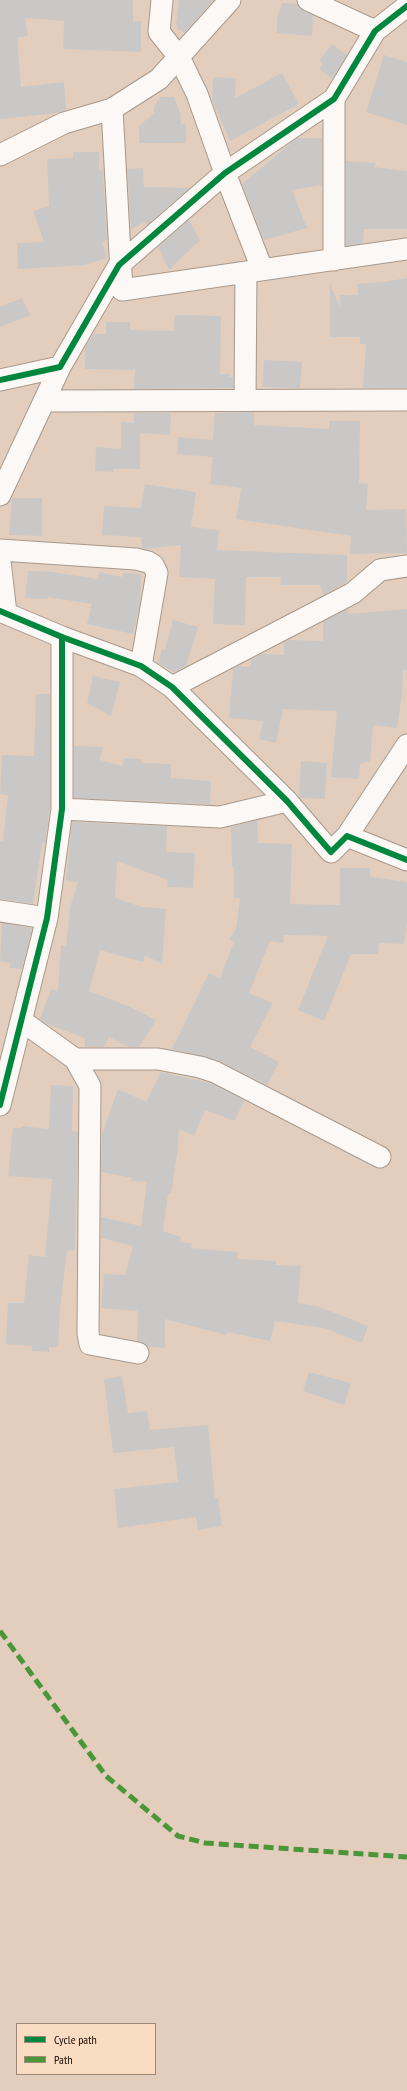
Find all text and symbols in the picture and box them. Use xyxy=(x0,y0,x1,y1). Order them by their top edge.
legend xyxy=(16,2023,156,2075)
text: Cycle path xyxy=(54,2032,97,2047)
text: Path xyxy=(54,2052,72,2067)

